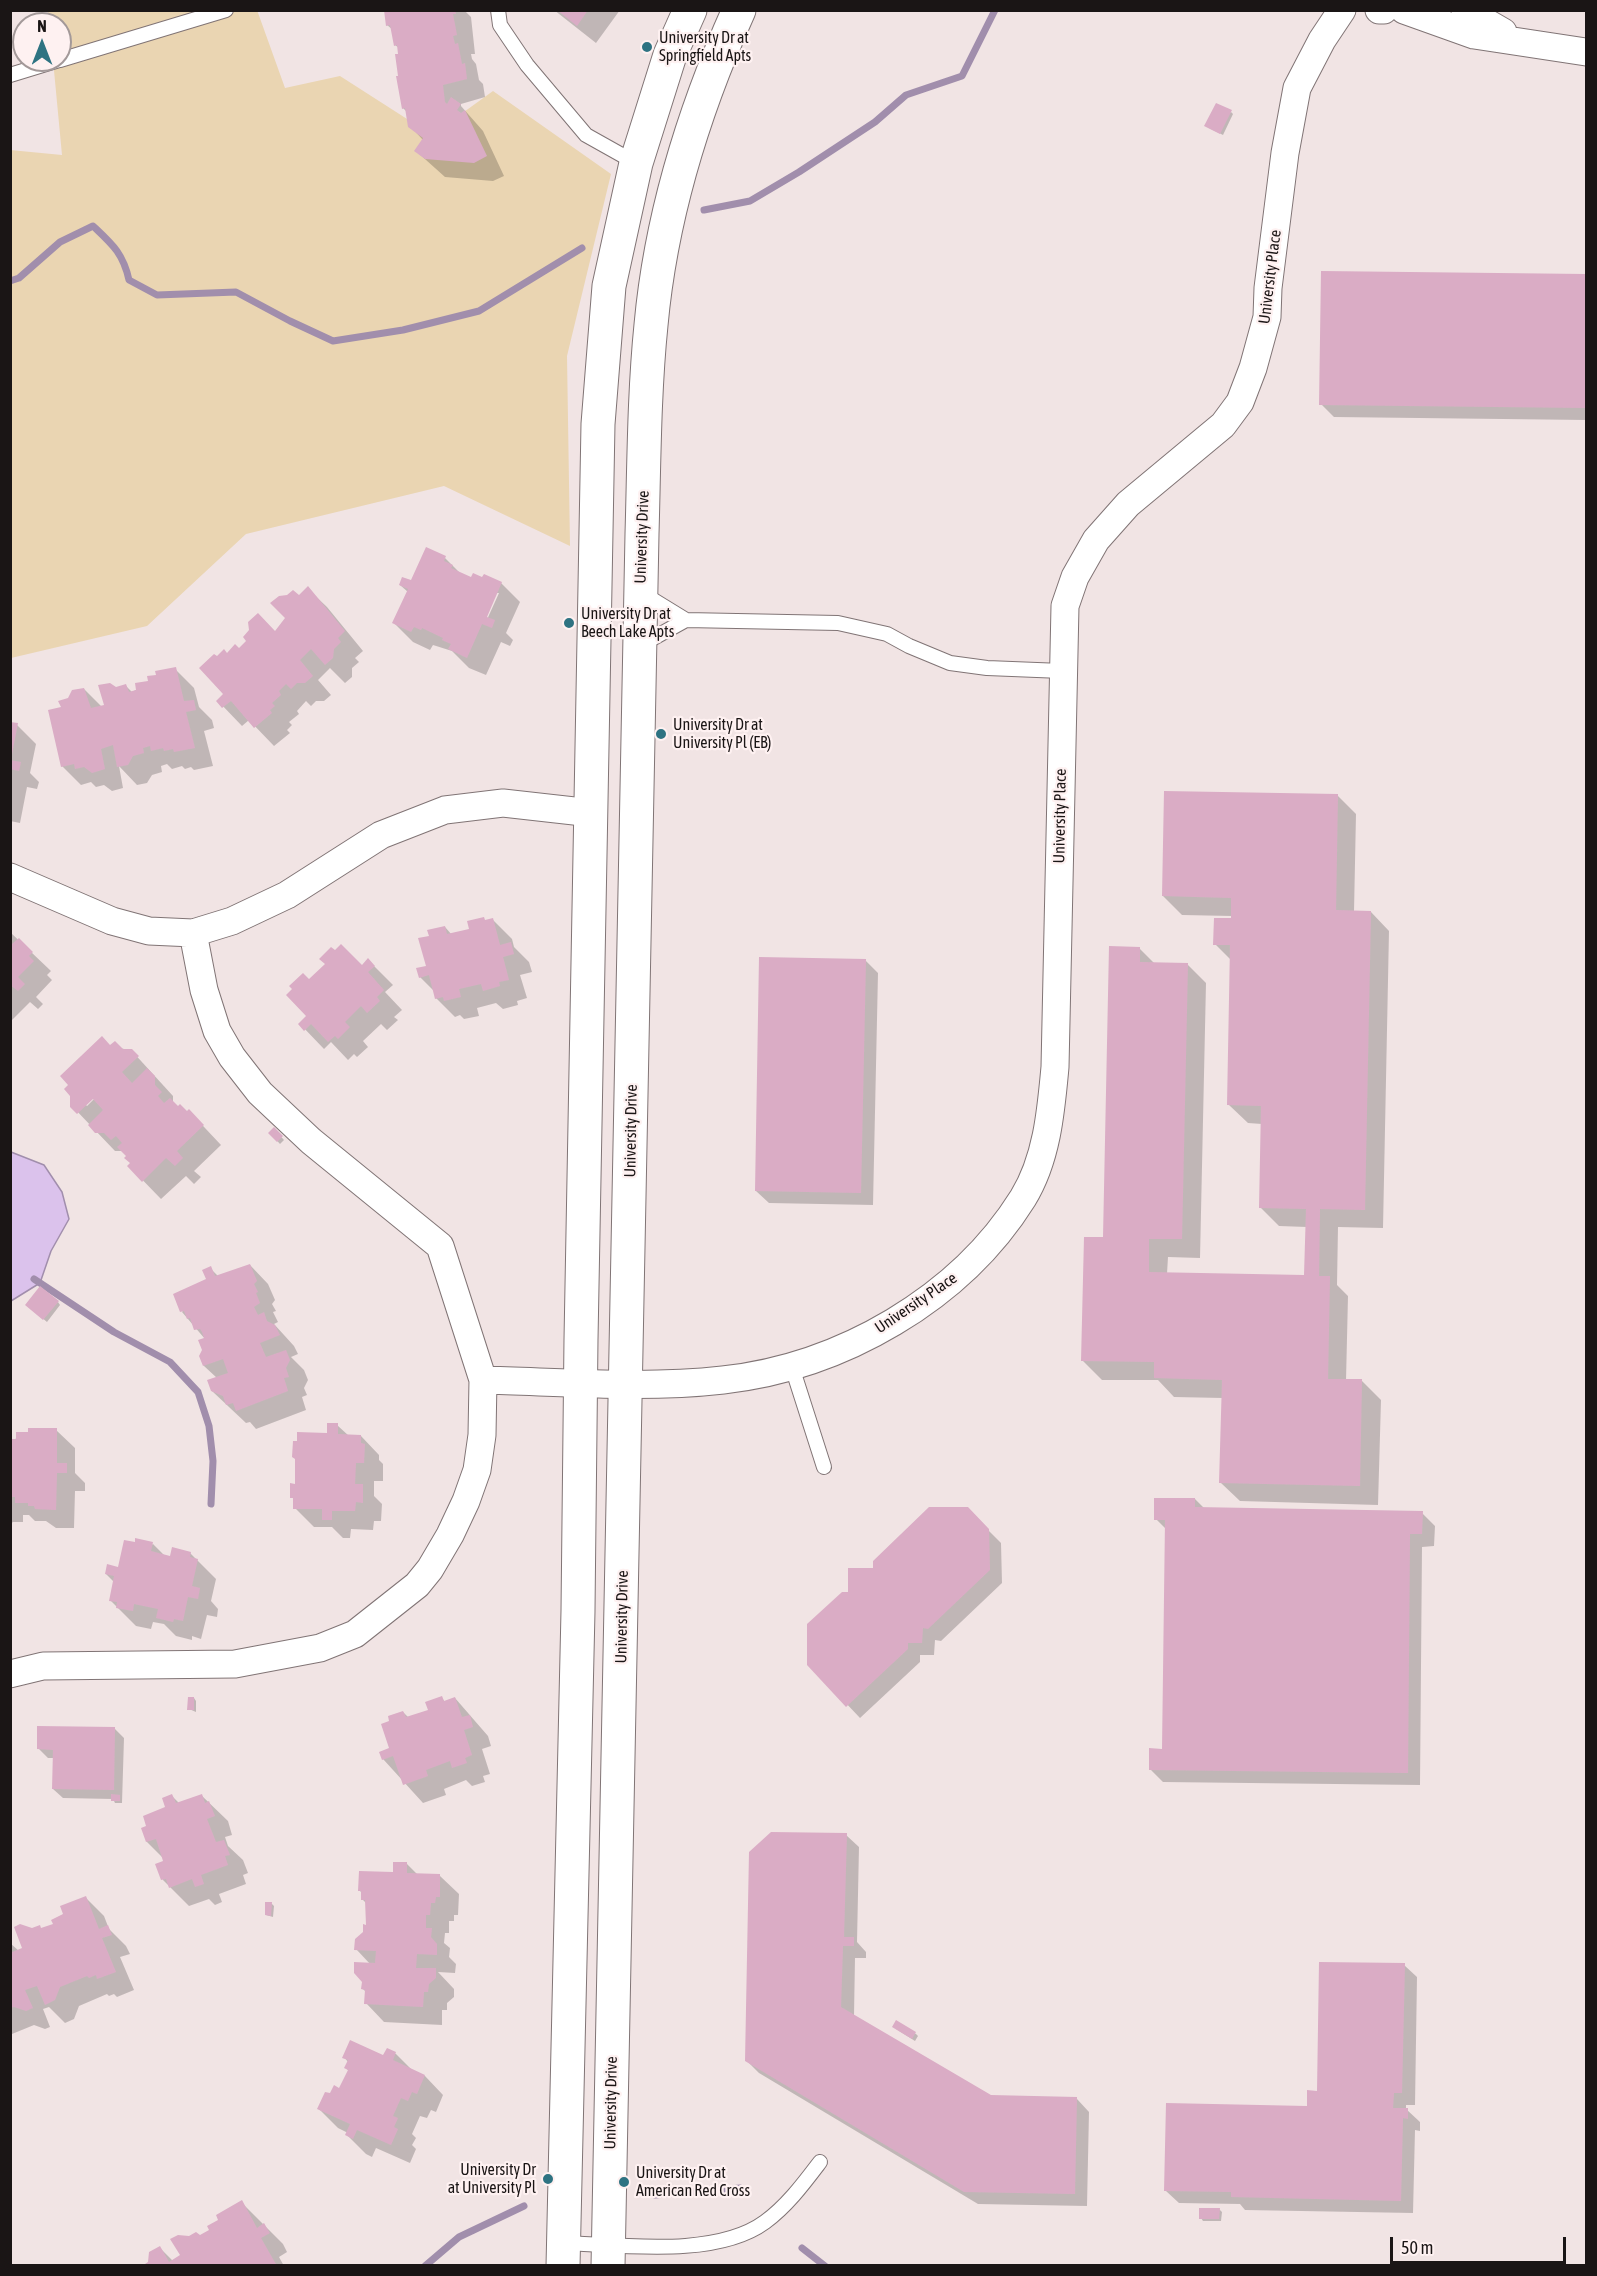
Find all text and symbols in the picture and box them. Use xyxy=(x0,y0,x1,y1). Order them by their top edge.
north arrow xyxy=(12,12,72,72)
text: N xyxy=(37,17,47,35)
place label: University Dr at Springfield Apts xyxy=(659,28,751,66)
marker: University Dr at Springfield Apts xyxy=(640,40,654,54)
street label: University Place xyxy=(1255,229,1285,325)
street label: University Drive xyxy=(631,490,653,584)
place label: University Dr at Beech Lake Apts xyxy=(581,604,674,642)
marker: University Dr at Beech Lake Apts xyxy=(562,616,576,630)
place label: University Dr at University Pl (EB) xyxy=(673,715,771,753)
marker: University Dr at University Pl (EB) xyxy=(654,727,668,741)
street label: University Place xyxy=(1050,768,1070,864)
street label: University Drive xyxy=(621,1084,641,1178)
street label: University Place xyxy=(871,1269,961,1337)
street label: University Drive xyxy=(612,1570,632,1664)
street label: University Drive xyxy=(601,2056,621,2150)
place label: University Dr at University Pl xyxy=(448,2160,536,2198)
place label: University Dr at American Red Cross xyxy=(636,2163,750,2201)
marker: University Dr at University Pl xyxy=(541,2172,555,2186)
marker: University Dr at American Red Cross xyxy=(617,2175,631,2189)
scale bar xyxy=(1393,2225,1568,2263)
text: 50 m xyxy=(1401,2237,1433,2258)

